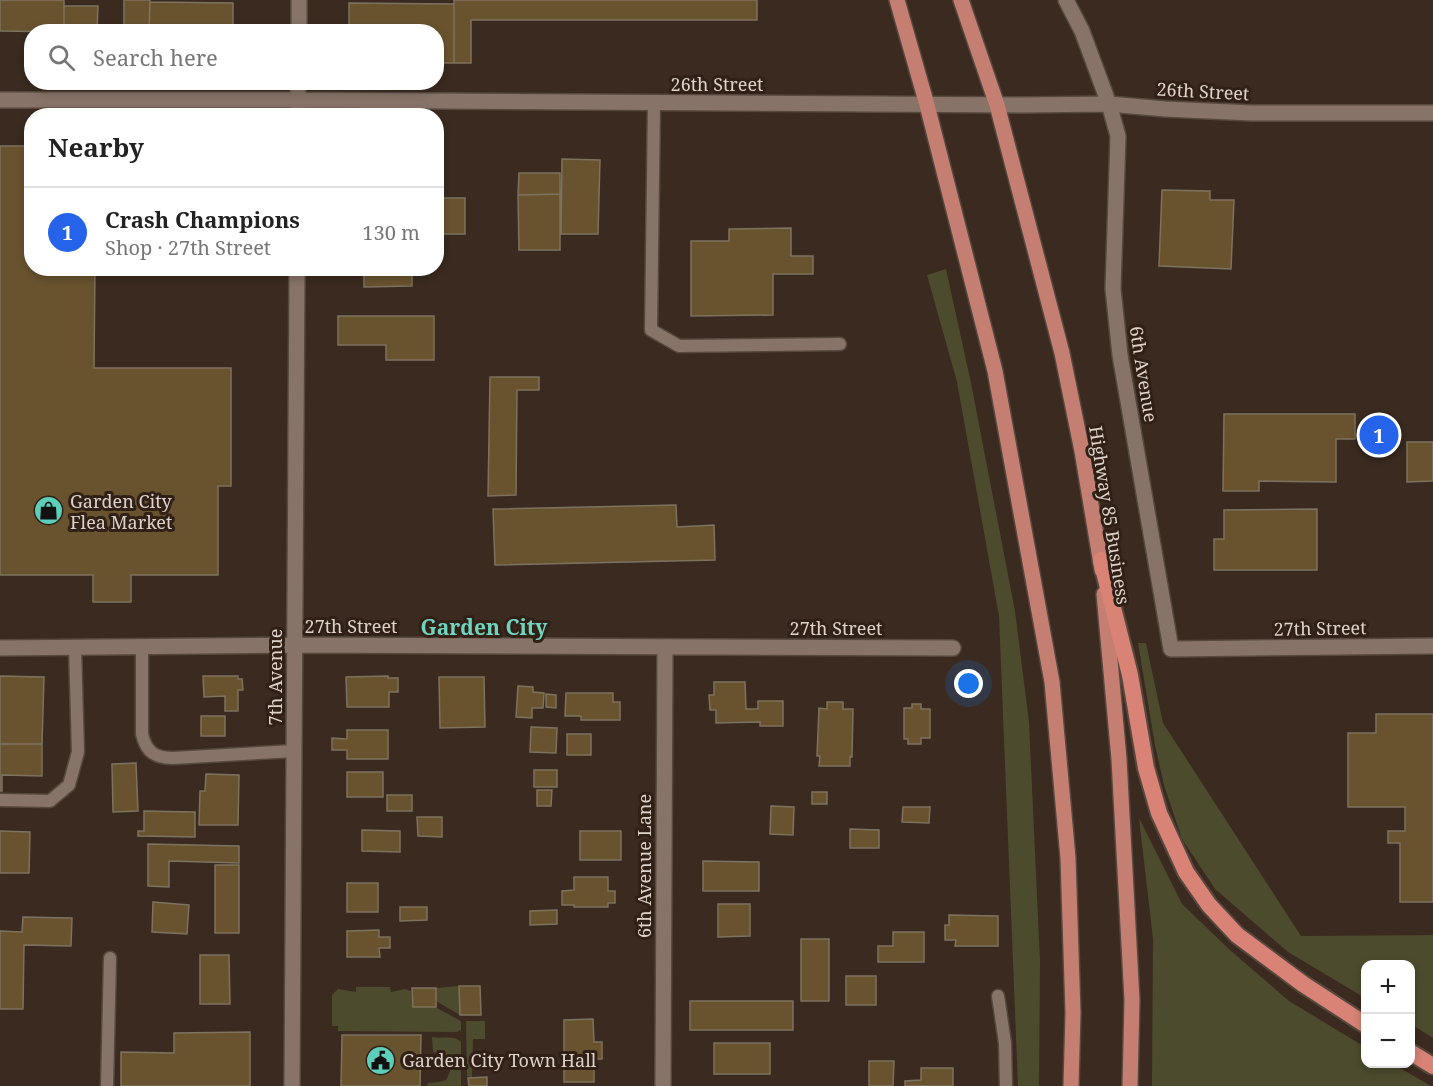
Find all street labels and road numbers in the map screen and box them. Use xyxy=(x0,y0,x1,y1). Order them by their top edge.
street label: 26th Street xyxy=(671,72,763,96)
street label: 26th Street xyxy=(1156,77,1250,105)
street label: 6th Avenue xyxy=(1125,324,1163,424)
street label: Highway 85 Business xyxy=(1084,424,1136,606)
street label: 27th Street xyxy=(305,614,397,638)
street label: 27th Street xyxy=(1273,615,1367,641)
street label: 27th Street xyxy=(790,616,882,640)
street label: 7th Avenue xyxy=(263,629,287,725)
street label: 6th Avenue Lane xyxy=(632,794,656,938)

